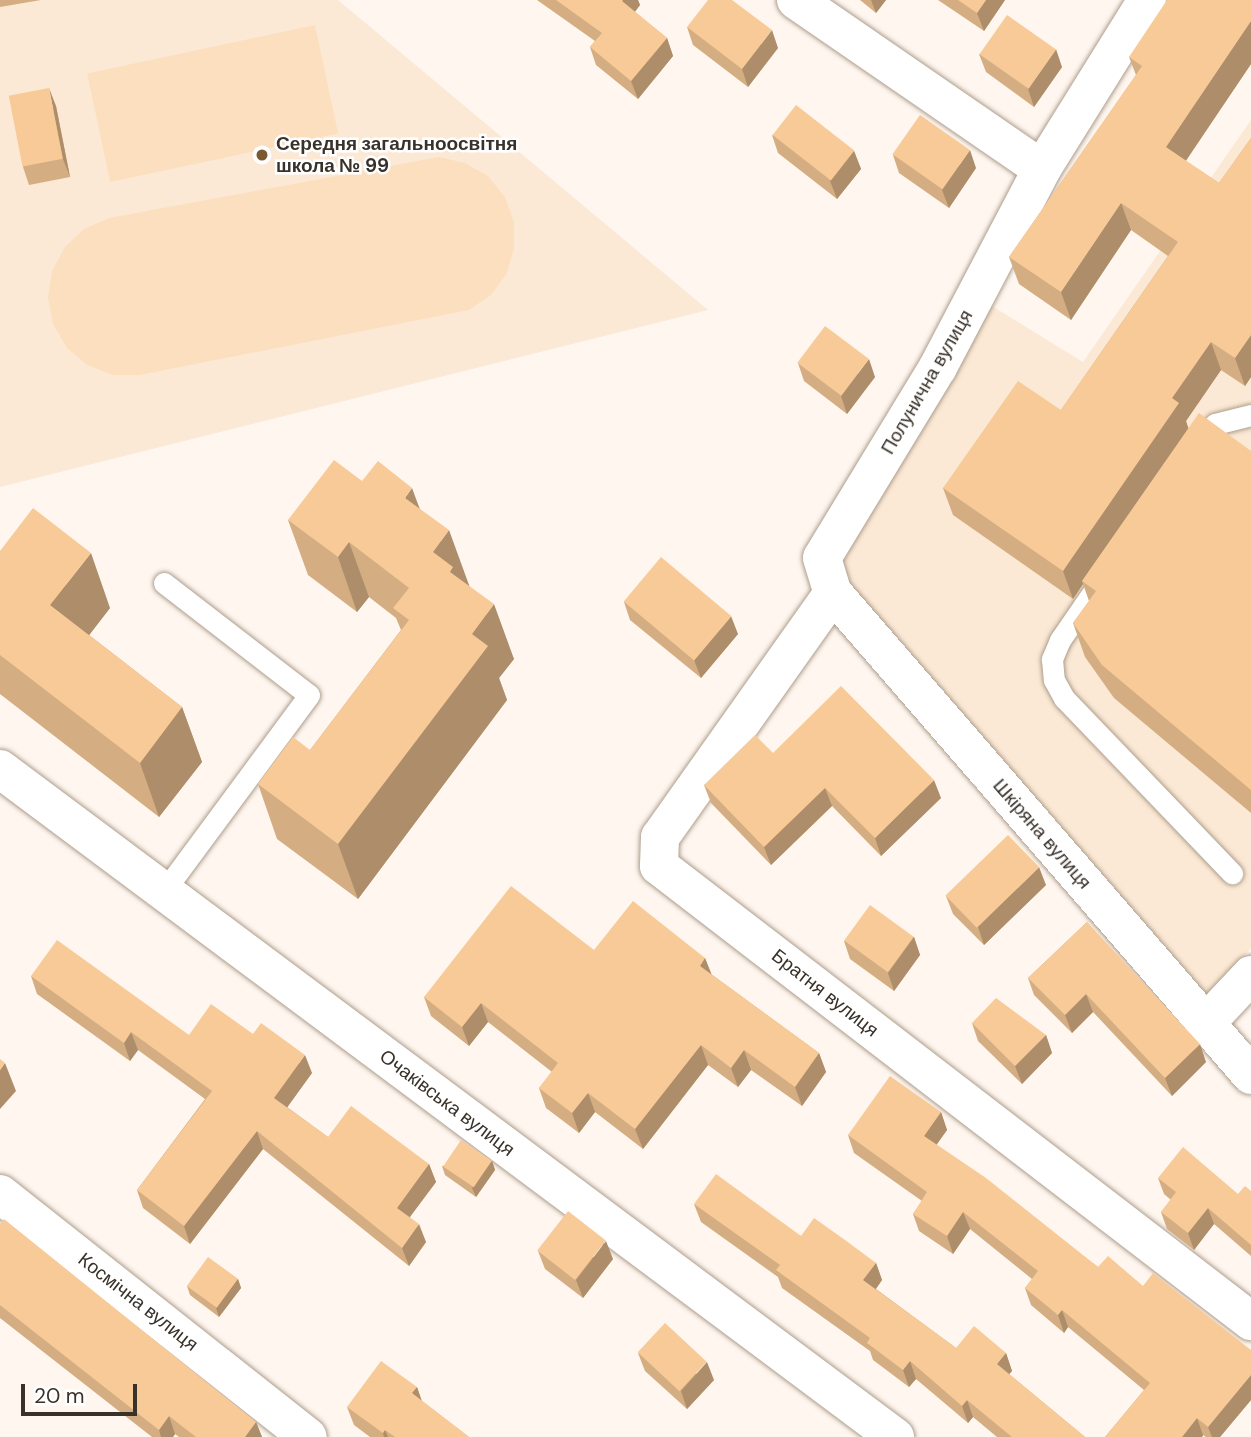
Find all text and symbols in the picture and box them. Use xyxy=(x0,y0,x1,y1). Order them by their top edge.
place label: Середня загальноосвітня школа № 99 xyxy=(276,133,517,177)
marker: Середня загальноосвітня школа № 99 xyxy=(254,147,270,163)
street label: Полунична вулиця xyxy=(876,306,978,458)
street label: Шкіряна вулиця xyxy=(988,774,1096,894)
street label: Братня вулиця xyxy=(767,944,883,1042)
street label: Очаківська вулиця xyxy=(375,1045,519,1161)
street label: Космічна вулиця xyxy=(73,1248,203,1356)
scale bar xyxy=(24,1370,140,1414)
text: 20 m xyxy=(34,1382,85,1410)

